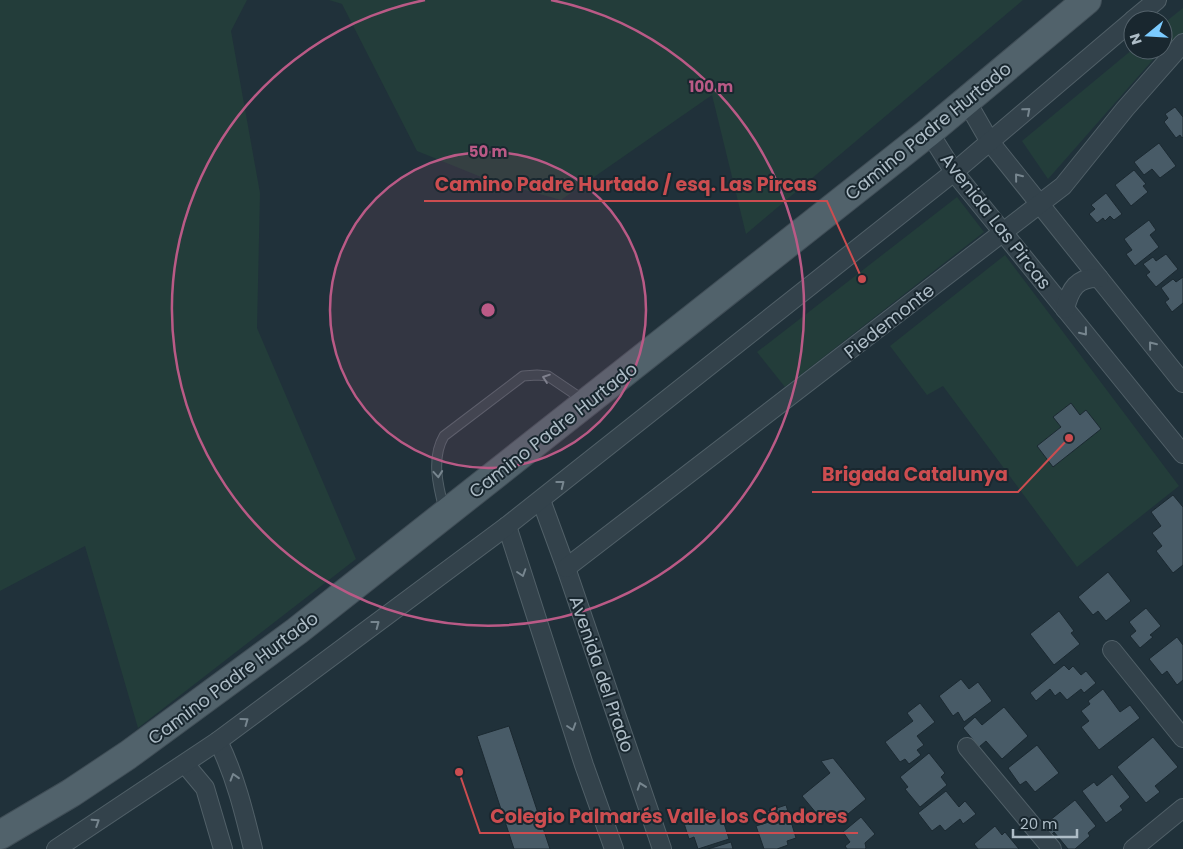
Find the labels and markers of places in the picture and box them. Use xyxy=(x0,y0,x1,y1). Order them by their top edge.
callout: Camino Padre Hurtado / esq. Las Pircas xyxy=(424,167,827,201)
centre of rings xyxy=(479,301,497,319)
callout: Brigada Catalunya xyxy=(812,458,1018,492)
callout: Colegio Palmarés Valle los Cóndores xyxy=(480,799,858,833)

